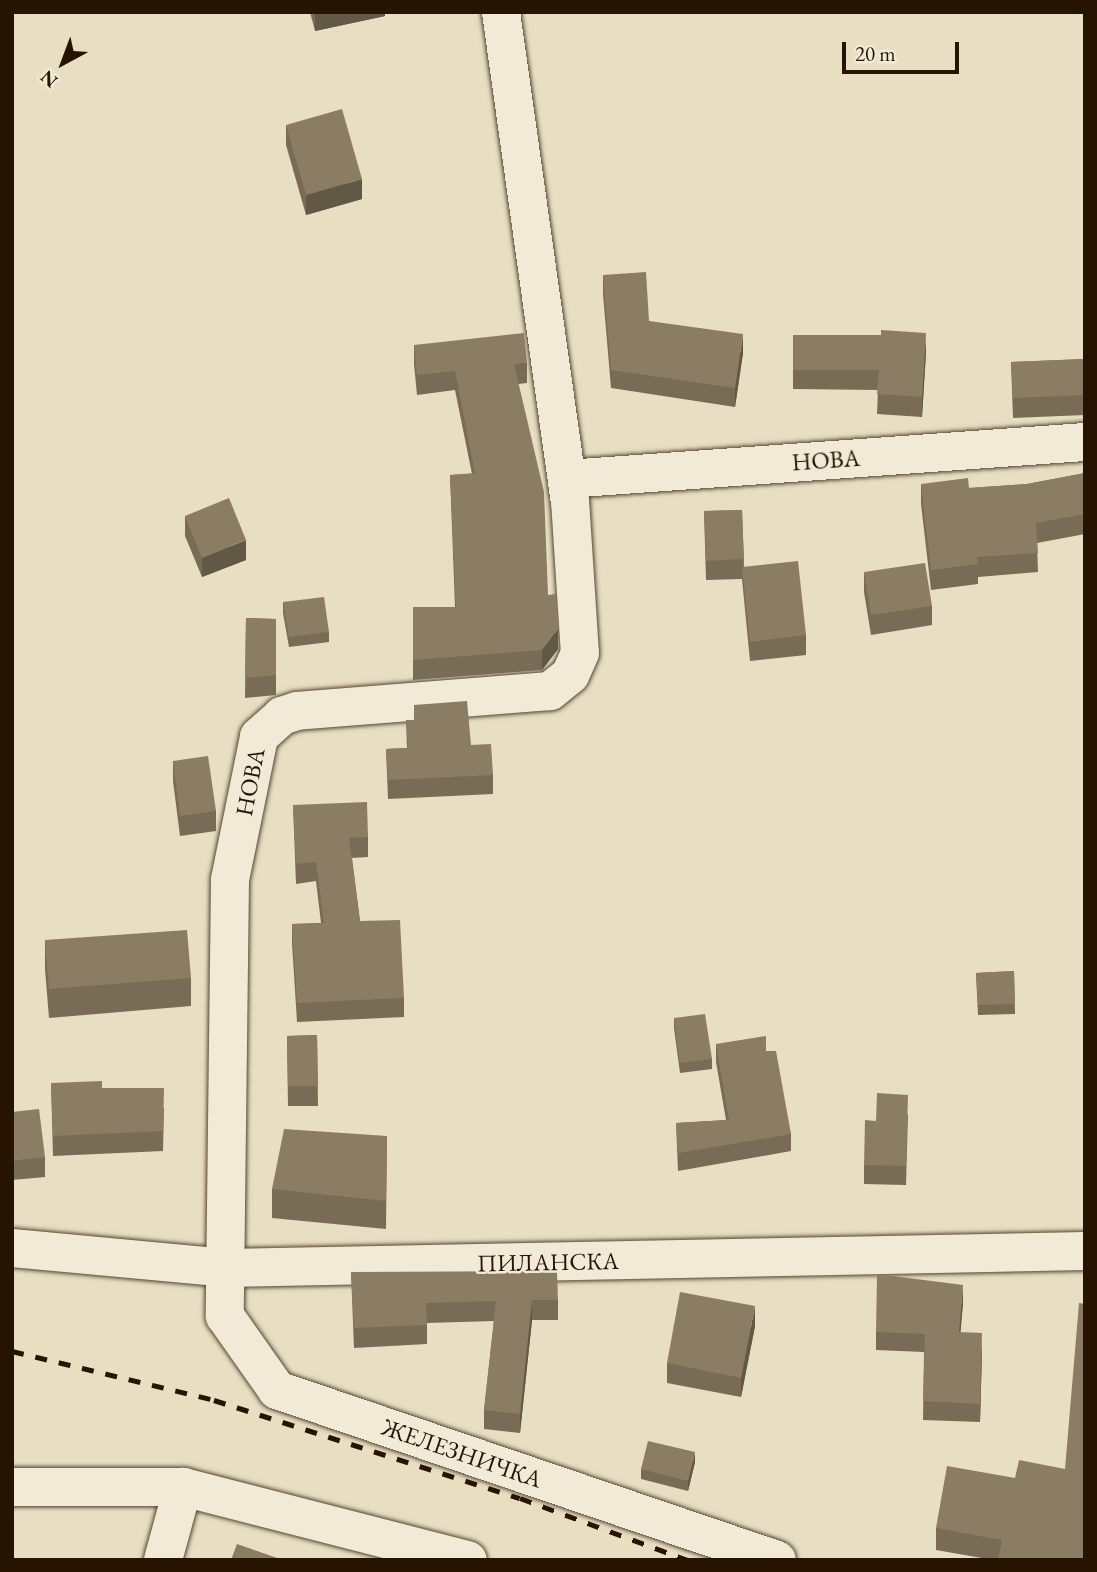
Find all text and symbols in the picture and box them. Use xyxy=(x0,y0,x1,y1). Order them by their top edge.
north arrow xyxy=(28,28,98,98)
scale bar xyxy=(845,28,962,72)
text: 20 m xyxy=(855,40,896,67)
text: N xyxy=(35,65,63,94)
street label: НОВА xyxy=(791,443,861,477)
street label: НОВА xyxy=(229,746,271,818)
street label: ПИЛАНСКА xyxy=(477,1246,619,1278)
street label: ЖЕЛЕЗНИЧКА xyxy=(378,1412,546,1494)

